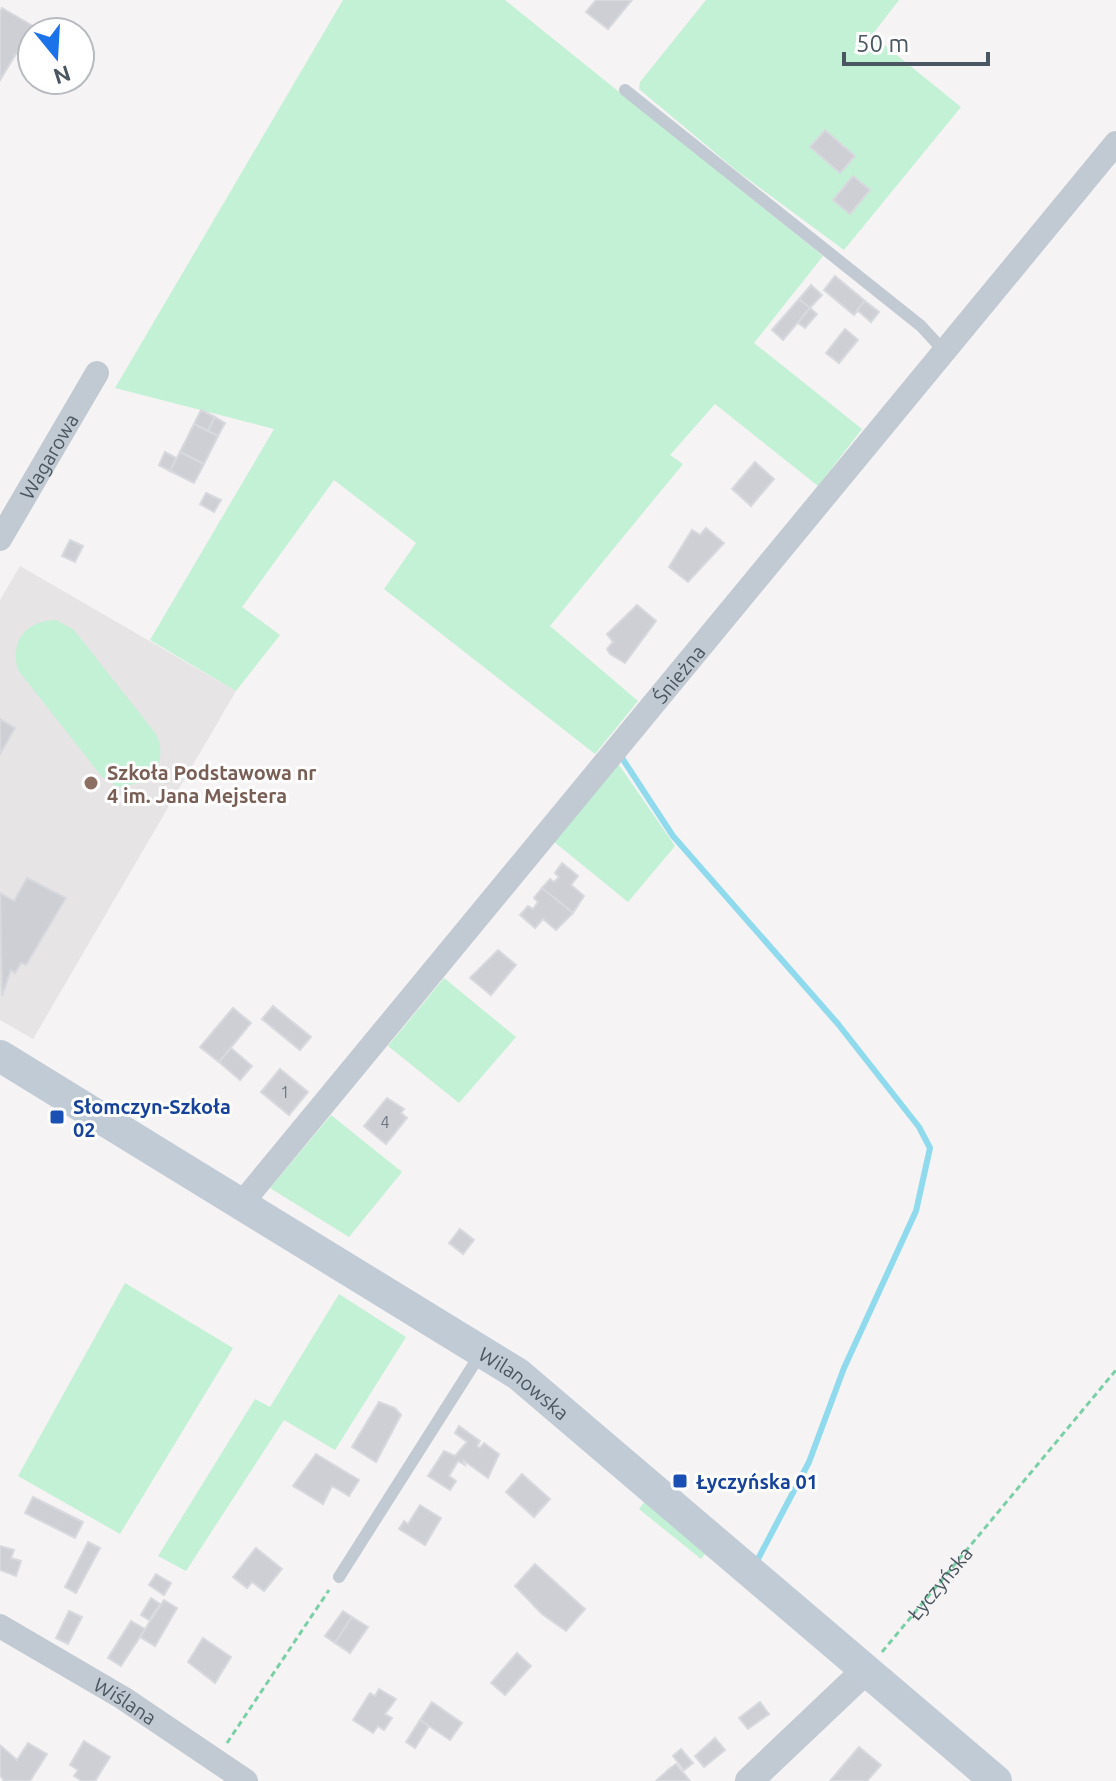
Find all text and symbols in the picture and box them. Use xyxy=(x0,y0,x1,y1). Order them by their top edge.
north arrow xyxy=(16,16,96,96)
scale bar xyxy=(844,16,988,66)
text: 50 m xyxy=(856,30,909,57)
text: N xyxy=(51,61,74,90)
street label: Wagarowa xyxy=(14,409,82,503)
street label: Śnieżna xyxy=(648,640,709,708)
place label: Szkoła Podstawowa nr 4 im. Jana Mejstera xyxy=(107,761,317,807)
marker: Szkoła Podstawowa nr 4 im. Jana Mejstera xyxy=(82,774,100,792)
house number: 1 xyxy=(280,1083,290,1101)
place label: Słomczyn-Szkoła 02 xyxy=(73,1095,231,1141)
marker: Słomczyn-Szkoła 02 xyxy=(48,1108,66,1126)
house number: 4 xyxy=(380,1113,390,1131)
street label: Wilanowska xyxy=(475,1342,574,1424)
place label: Łyczyńska 01 xyxy=(696,1470,818,1493)
marker: Łyczyńska 01 xyxy=(671,1472,689,1490)
street label: Łyczyńska xyxy=(902,1541,977,1624)
street label: Wiślana xyxy=(90,1672,161,1729)

